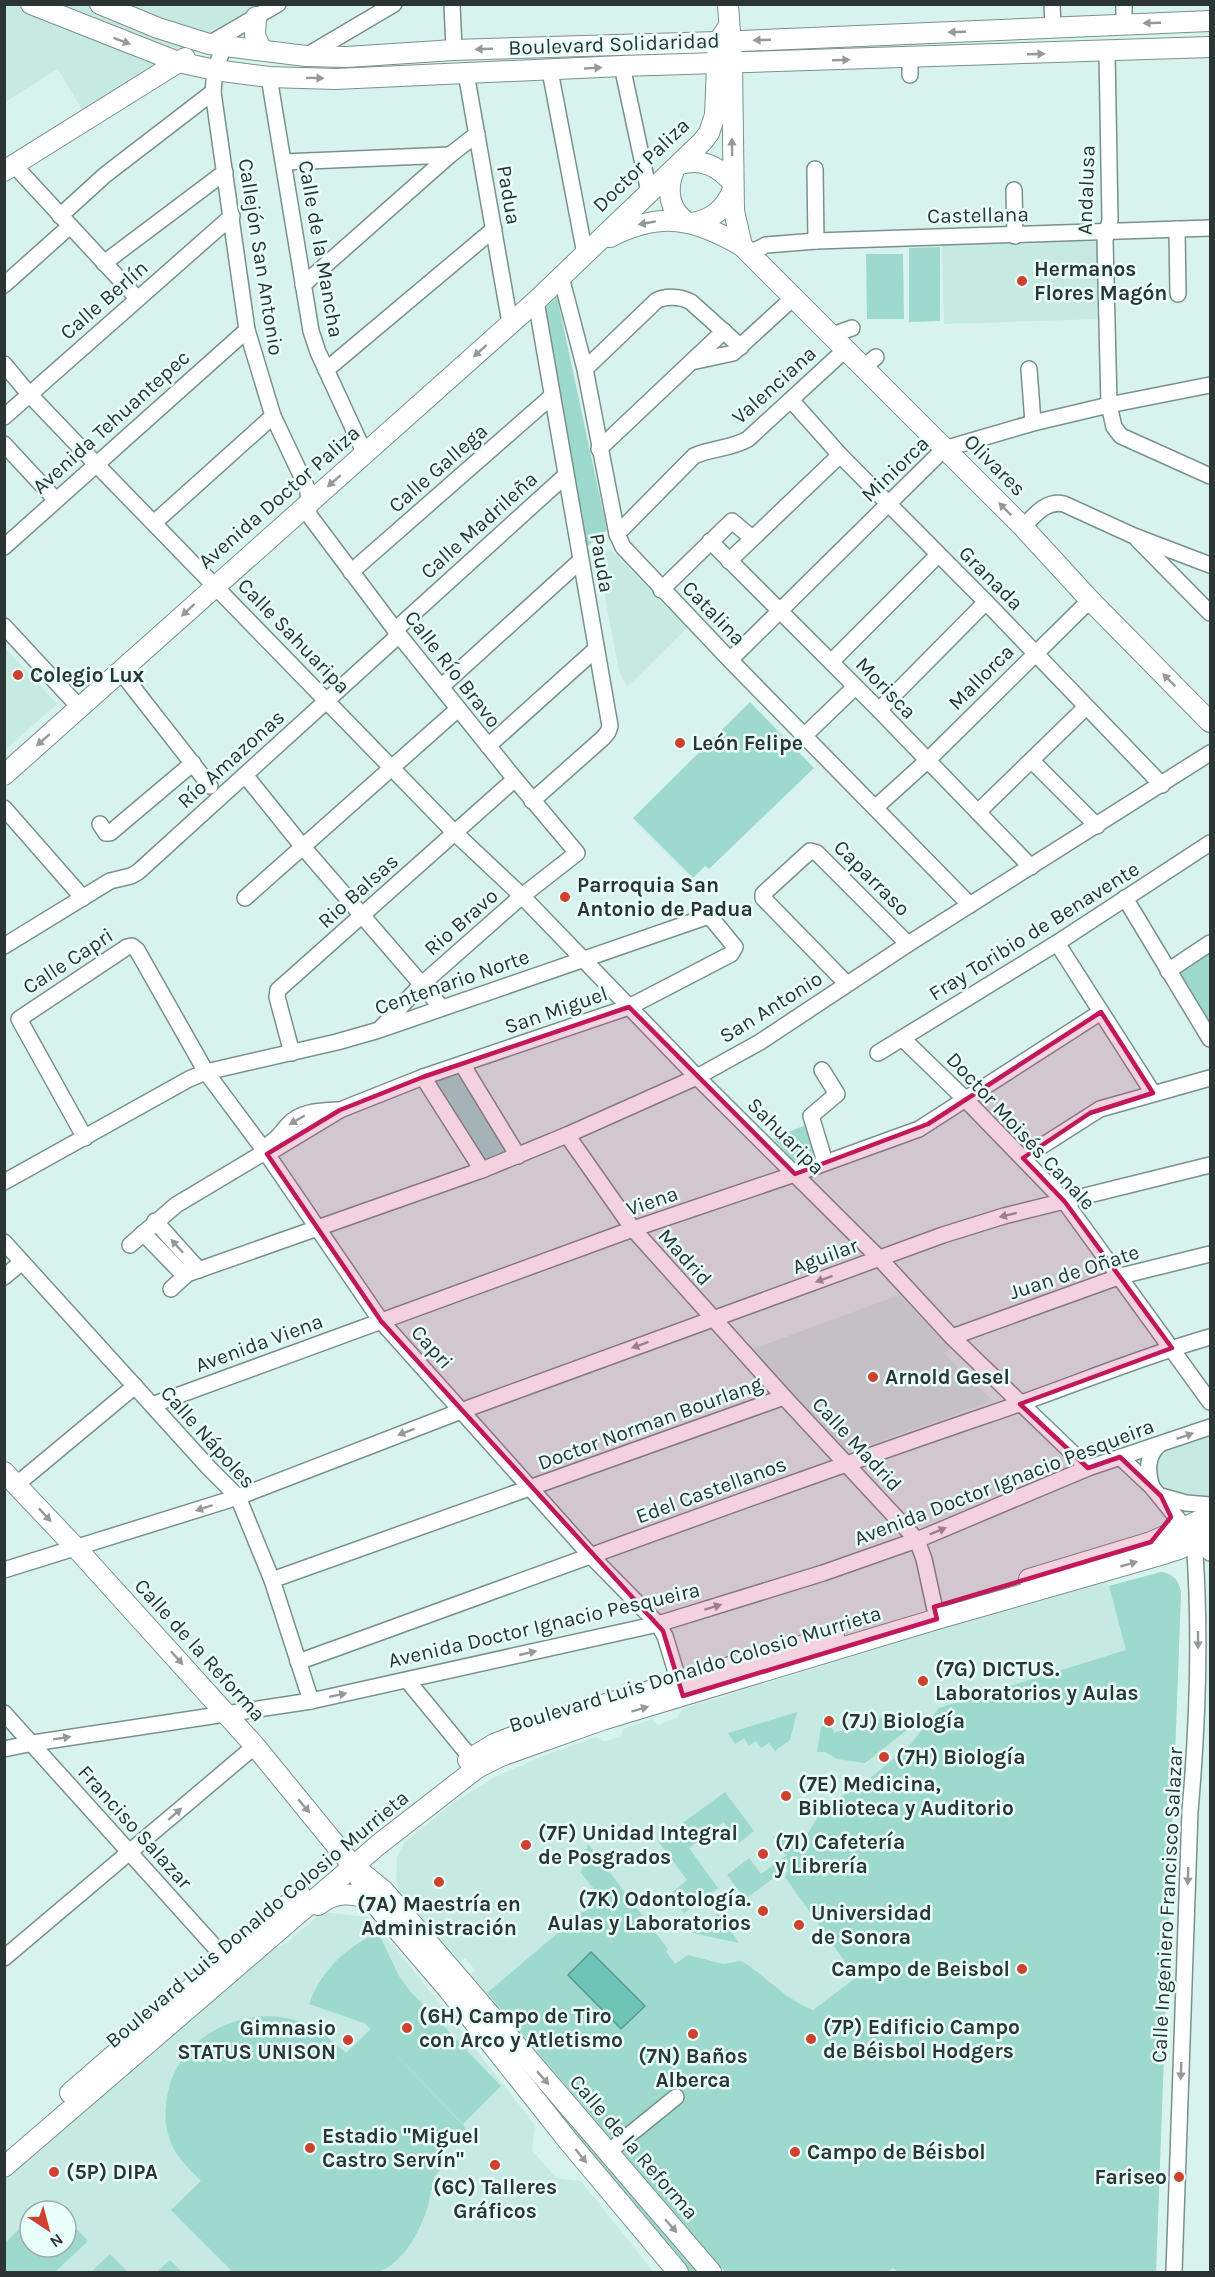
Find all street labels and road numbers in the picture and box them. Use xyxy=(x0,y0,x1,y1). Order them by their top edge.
street label: Boulevard Solidaridad xyxy=(508,28,720,60)
street label: Doctor Paliza xyxy=(588,113,694,217)
street label: Andalusa xyxy=(1072,145,1100,235)
street label: Callejón San Antonio xyxy=(234,157,288,357)
street label: Calle de la Mancha xyxy=(294,158,348,340)
street label: Padua xyxy=(492,163,526,227)
street label: Castellana xyxy=(927,202,1029,228)
street label: Calle Berlín xyxy=(55,255,153,345)
street label: Valenciana xyxy=(727,341,821,429)
street label: Avenida Tehuantepec xyxy=(28,345,194,499)
street label: Calle Gallega xyxy=(384,419,492,517)
street label: Avenida Doctor Paliza xyxy=(193,420,365,574)
street label: Olivares xyxy=(959,429,1031,501)
street label: Miniorca xyxy=(856,431,934,507)
street label: Calle Madrileña xyxy=(416,466,542,584)
street label: Pauda xyxy=(585,531,619,595)
street label: Granada xyxy=(954,541,1028,615)
street label: Calle Sahuaripa xyxy=(233,573,355,699)
street label: Catalina xyxy=(677,576,751,650)
street label: Calle Río Bravo xyxy=(400,606,506,732)
street label: Mallorca xyxy=(943,639,1019,715)
street label: Morisca xyxy=(851,652,921,724)
street label: Río Amazonas xyxy=(173,705,289,813)
street label: Caparraso xyxy=(829,835,915,921)
street label: Rio Balsas xyxy=(313,849,403,933)
street label: Fray Toribio de Benavente xyxy=(925,856,1143,1006)
street label: Rio Bravo xyxy=(419,883,503,961)
street label: Calle Capri xyxy=(18,923,118,999)
street label: Centenario Norte xyxy=(372,944,532,1020)
street label: San Antonio xyxy=(715,966,827,1048)
street label: San Miguel xyxy=(501,981,611,1039)
street label: Doctor Moisés Canale xyxy=(942,1047,1100,1215)
street label: Sahuaripa xyxy=(743,1093,829,1179)
street label: Viena xyxy=(623,1181,681,1221)
street label: Madrid xyxy=(653,1224,717,1290)
street label: Aguilar xyxy=(789,1233,861,1279)
street label: Juan de Oñate xyxy=(1006,1240,1142,1304)
street label: Avenida Viena xyxy=(192,1309,326,1377)
street label: Capri xyxy=(406,1320,458,1374)
street label: Doctor Norman Bourlang xyxy=(534,1371,766,1475)
street label: Calle Nápoles xyxy=(156,1381,260,1493)
street label: Calle Madrid xyxy=(807,1392,907,1496)
street label: Avenida Doctor Ignacio Pesqueira xyxy=(851,1414,1157,1550)
street label: Edel Castellanos xyxy=(632,1452,790,1528)
street label: Calle de la Reforma xyxy=(130,1574,270,1726)
street label: Avenida Doctor Ignacio Pesqueira xyxy=(386,1577,702,1673)
street label: Boulevard Luis Donaldo Colosio Murrieta xyxy=(506,1601,884,1737)
street label: Calle Ingeniero Francisco Salazar xyxy=(1147,1746,1187,2063)
street label: Franciso Salazar xyxy=(73,1760,197,1894)
street label: Boulevard Luis Donaldo Colosio Murrieta xyxy=(101,1785,413,2053)
street label: Calle de la Reforma xyxy=(565,2070,703,2224)

